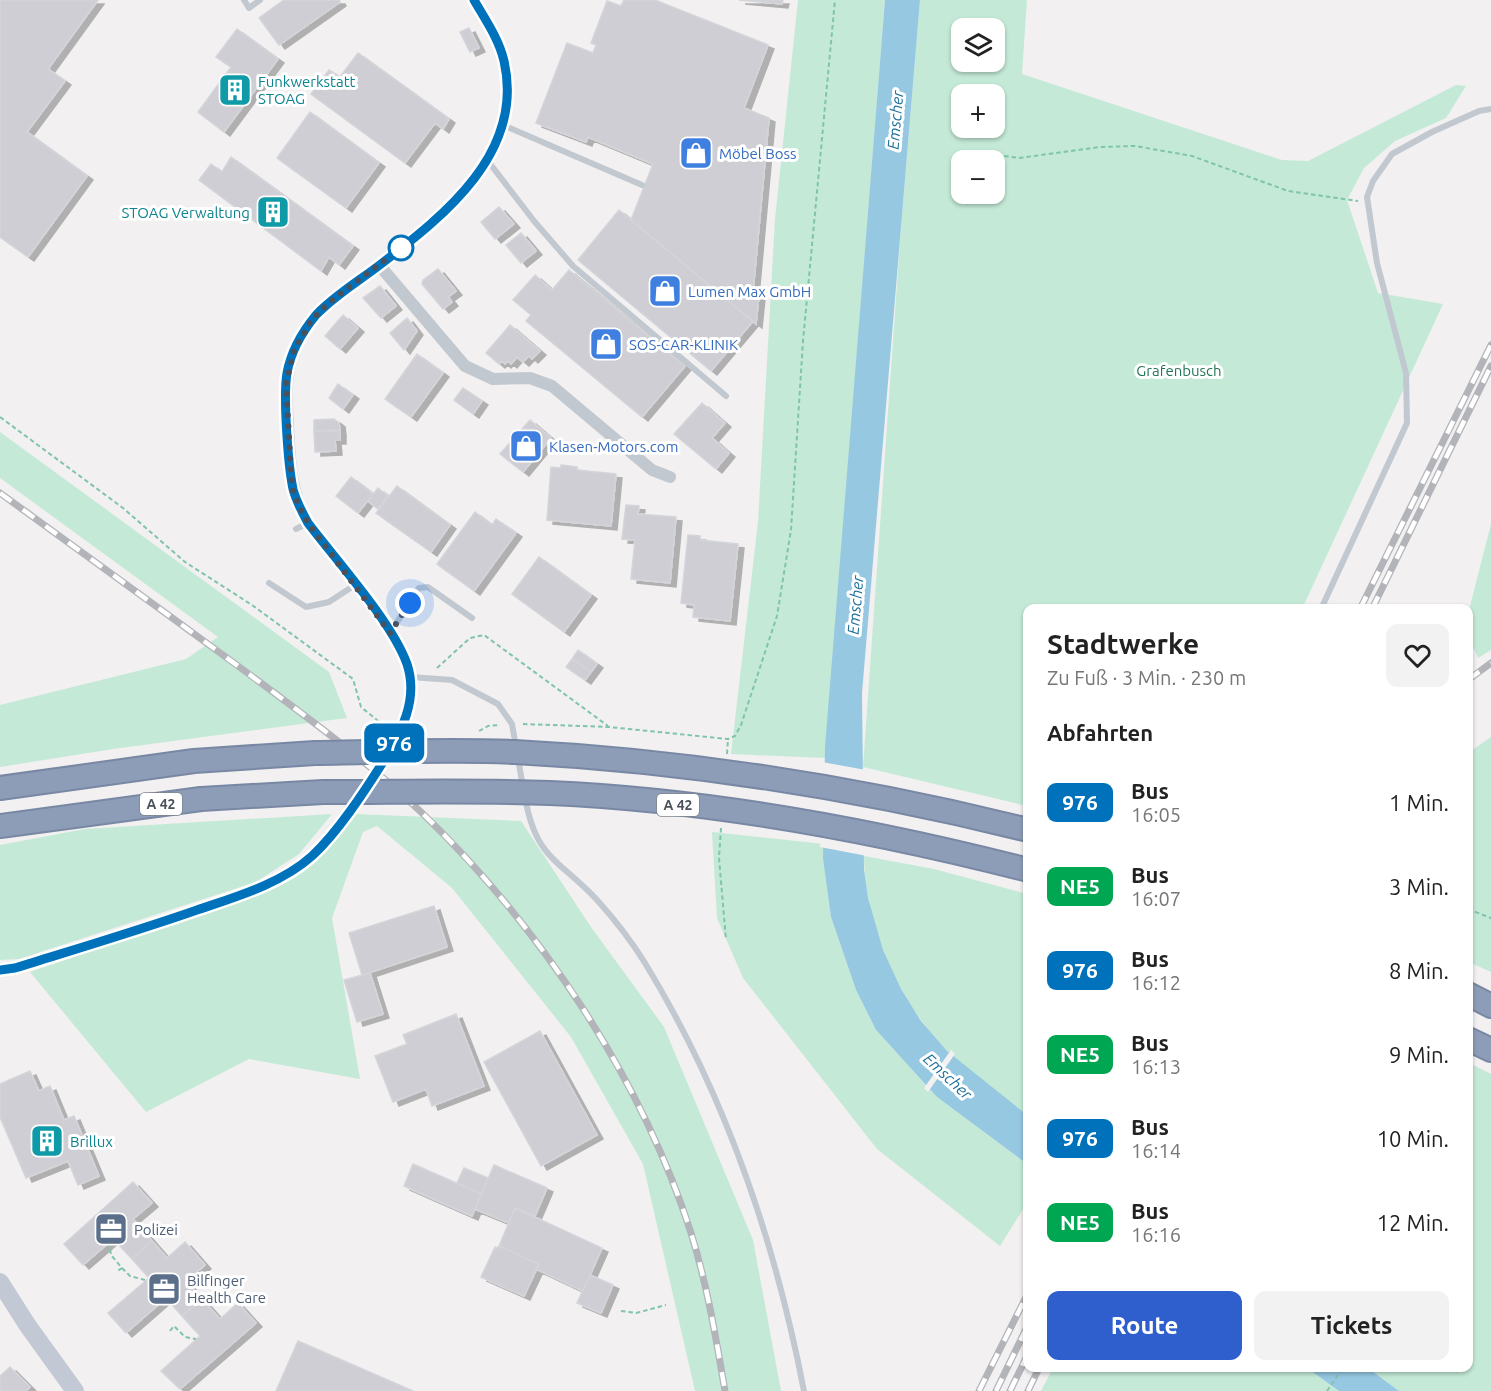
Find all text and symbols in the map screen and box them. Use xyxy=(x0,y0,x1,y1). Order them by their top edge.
map controls xyxy=(951,18,1005,204)
button: layers xyxy=(951,18,1005,72)
building icon: Funkwerkstatt STOAG xyxy=(217,72,253,108)
place label: Funkwerkstatt STOAG xyxy=(258,73,356,107)
button: + xyxy=(951,84,1005,138)
water label: Emscher xyxy=(883,89,907,150)
shop icon: Möbel Boss xyxy=(678,135,714,171)
place label: Möbel Boss xyxy=(719,145,797,162)
button: − xyxy=(951,150,1005,204)
building icon: STOAG Verwaltung xyxy=(255,194,291,230)
place label: STOAG Verwaltung xyxy=(121,204,250,221)
unlabelled marker xyxy=(388,235,414,261)
shop icon: Lumen Max GmbH xyxy=(647,273,683,309)
place label: Lumen Max GmbH xyxy=(688,283,811,300)
shop icon: SOS-CAR-KLINIK xyxy=(588,326,624,362)
place label: SOS-CAR-KLINIK xyxy=(629,336,738,353)
park label: Grafenbusch xyxy=(1136,362,1222,379)
shop icon: Klasen-Motors.com xyxy=(508,428,544,464)
place label: Klasen-Motors.com xyxy=(549,438,678,455)
water label: Emscher xyxy=(843,574,867,635)
your location xyxy=(395,588,425,618)
button: heart xyxy=(1386,624,1449,687)
text: Stadtwerke xyxy=(1047,628,1199,659)
text: Zu Fuß · 3 Min. · 230 m xyxy=(1047,666,1246,689)
text: Abfahrten xyxy=(1047,720,1153,745)
line badge: 976 xyxy=(360,724,428,762)
text: 976 xyxy=(376,731,412,755)
text: Bus xyxy=(1131,778,1169,803)
text: 976 xyxy=(1062,790,1098,814)
text: 1 Min. xyxy=(1389,790,1449,815)
road number: A 42 xyxy=(140,793,182,815)
road number: A 42 xyxy=(657,794,699,816)
text: 16:05 xyxy=(1131,803,1181,826)
text: Bus xyxy=(1131,862,1169,887)
text: NE5 xyxy=(1060,874,1100,898)
text: 3 Min. xyxy=(1389,874,1449,899)
text: 16:07 xyxy=(1131,887,1181,910)
text: Bus xyxy=(1131,946,1169,971)
text: 976 xyxy=(1062,958,1098,982)
text: 8 Min. xyxy=(1389,958,1449,983)
text: 16:12 xyxy=(1131,971,1181,994)
text: Bus xyxy=(1131,1030,1169,1055)
text: NE5 xyxy=(1060,1042,1100,1066)
text: 9 Min. xyxy=(1389,1042,1449,1067)
water label: Emscher xyxy=(920,1049,976,1103)
text: 16:13 xyxy=(1131,1055,1181,1078)
text: Bus xyxy=(1131,1114,1169,1139)
building icon: Brillux xyxy=(29,1123,65,1159)
text: 976 xyxy=(1062,1126,1098,1150)
text: 10 Min. xyxy=(1377,1126,1449,1151)
place label: Brillux xyxy=(70,1133,113,1150)
text: 16:14 xyxy=(1131,1139,1181,1162)
text: Bus xyxy=(1131,1198,1169,1223)
text: NE5 xyxy=(1060,1210,1100,1234)
text: 12 Min. xyxy=(1377,1210,1449,1235)
office icon: Polizei xyxy=(93,1211,129,1247)
place label: Polizei xyxy=(134,1221,178,1238)
text: 16:16 xyxy=(1131,1223,1181,1246)
office icon: Bilfinger Health Care xyxy=(146,1271,182,1307)
place label: Bilfinger Health Care xyxy=(187,1272,266,1306)
button: Route xyxy=(1047,1291,1242,1360)
button: Tickets xyxy=(1254,1291,1449,1360)

